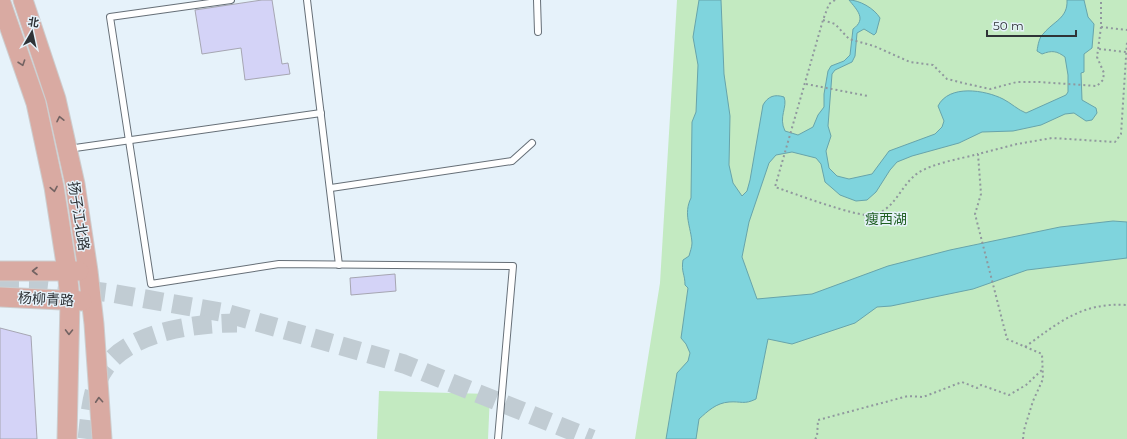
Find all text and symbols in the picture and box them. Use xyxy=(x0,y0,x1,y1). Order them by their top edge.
north arrow xyxy=(12,12,52,52)
scale bar xyxy=(987,12,1076,38)
text: 北 xyxy=(27,14,40,30)
text: 50 m xyxy=(993,18,1024,33)
one-way arrow xyxy=(17,60,26,67)
one-way arrow xyxy=(57,116,65,122)
street label: 扬子江北路 xyxy=(65,180,93,252)
one-way arrow xyxy=(49,186,58,192)
park label: 瘦西湖 xyxy=(865,210,907,228)
one-way arrow xyxy=(32,267,38,275)
street label: 杨柳青路 xyxy=(18,289,74,309)
one-way arrow xyxy=(65,329,73,335)
one-way arrow xyxy=(95,397,104,403)

